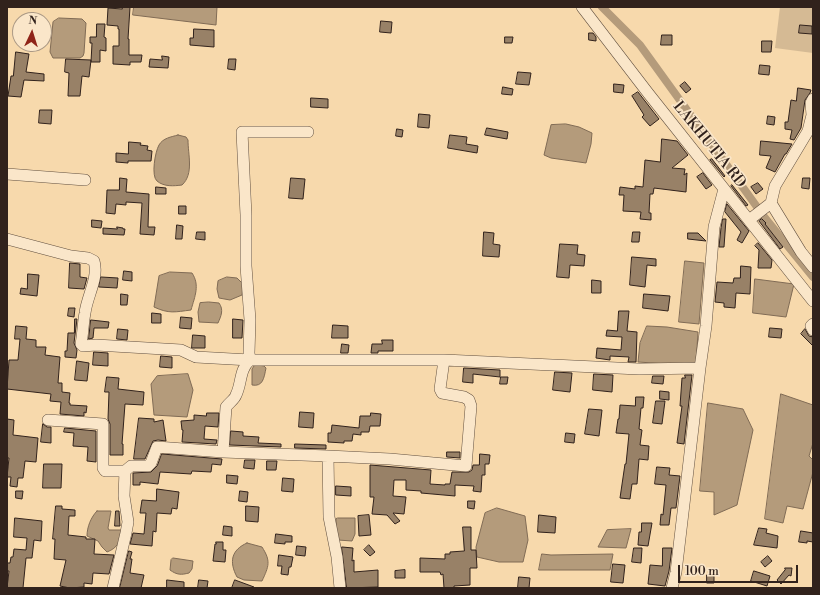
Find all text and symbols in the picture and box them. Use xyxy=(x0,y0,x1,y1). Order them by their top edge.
north arrow xyxy=(12,12,52,52)
text: N xyxy=(28,14,38,28)
street label: LAKHUTIA RD xyxy=(669,98,749,192)
scale bar xyxy=(680,557,800,583)
text: 100 m xyxy=(685,564,719,579)

